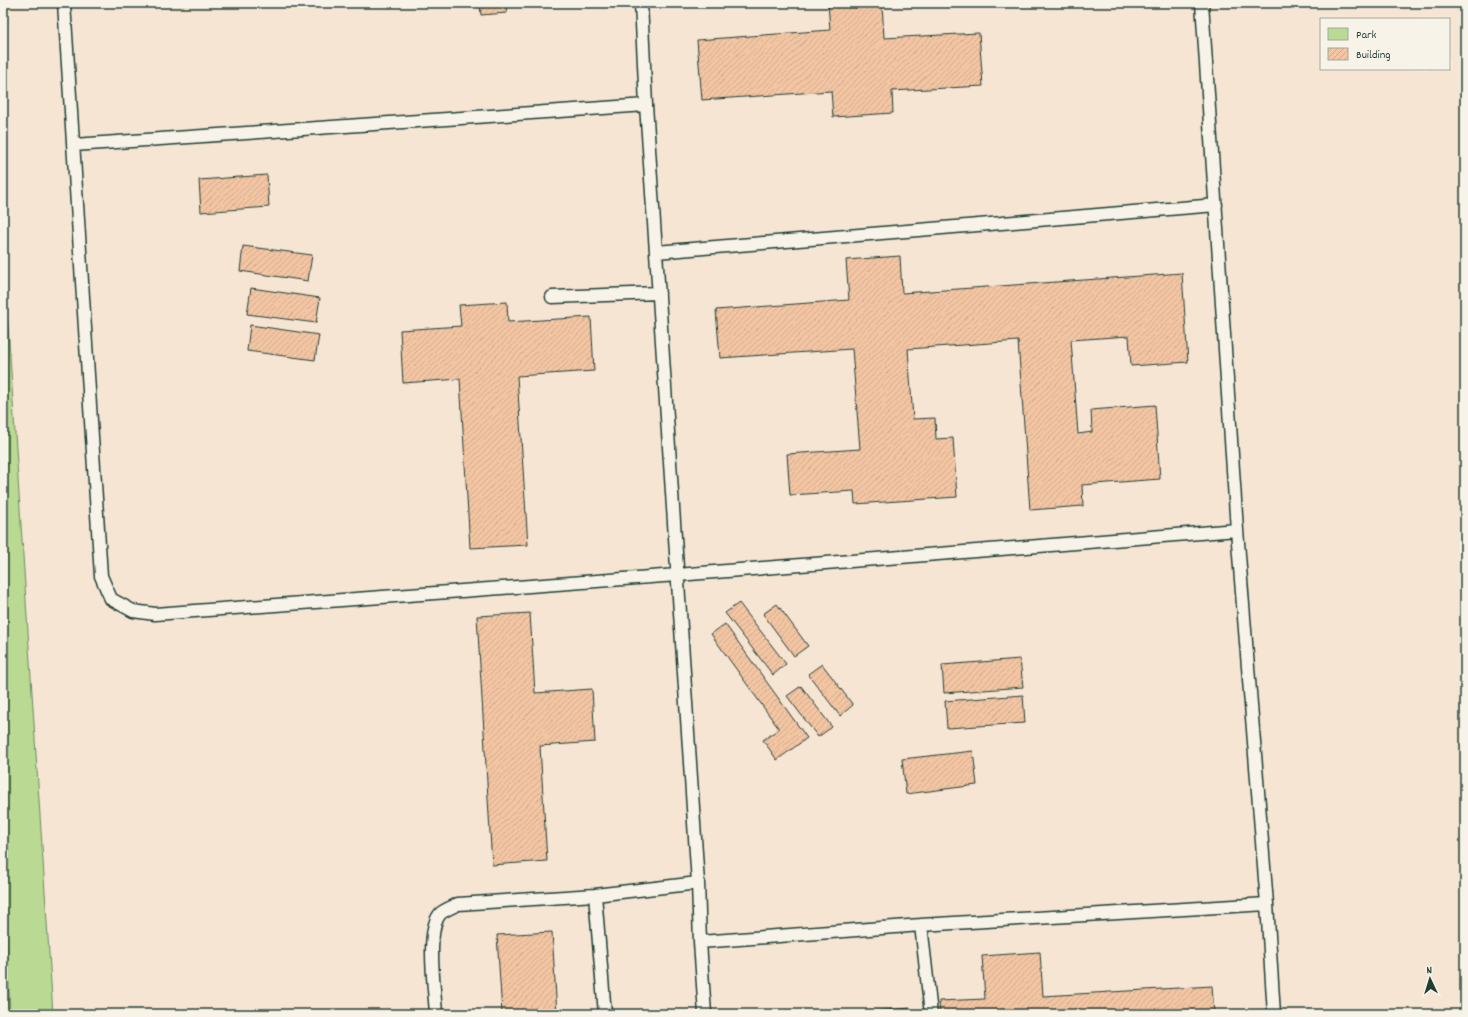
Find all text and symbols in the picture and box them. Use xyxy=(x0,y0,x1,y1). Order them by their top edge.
legend xyxy=(1320,18,1450,70)
text: Park xyxy=(1356,27,1377,44)
text: Building xyxy=(1356,47,1391,64)
north arrow xyxy=(1410,959,1450,999)
text: N xyxy=(1426,963,1433,979)

